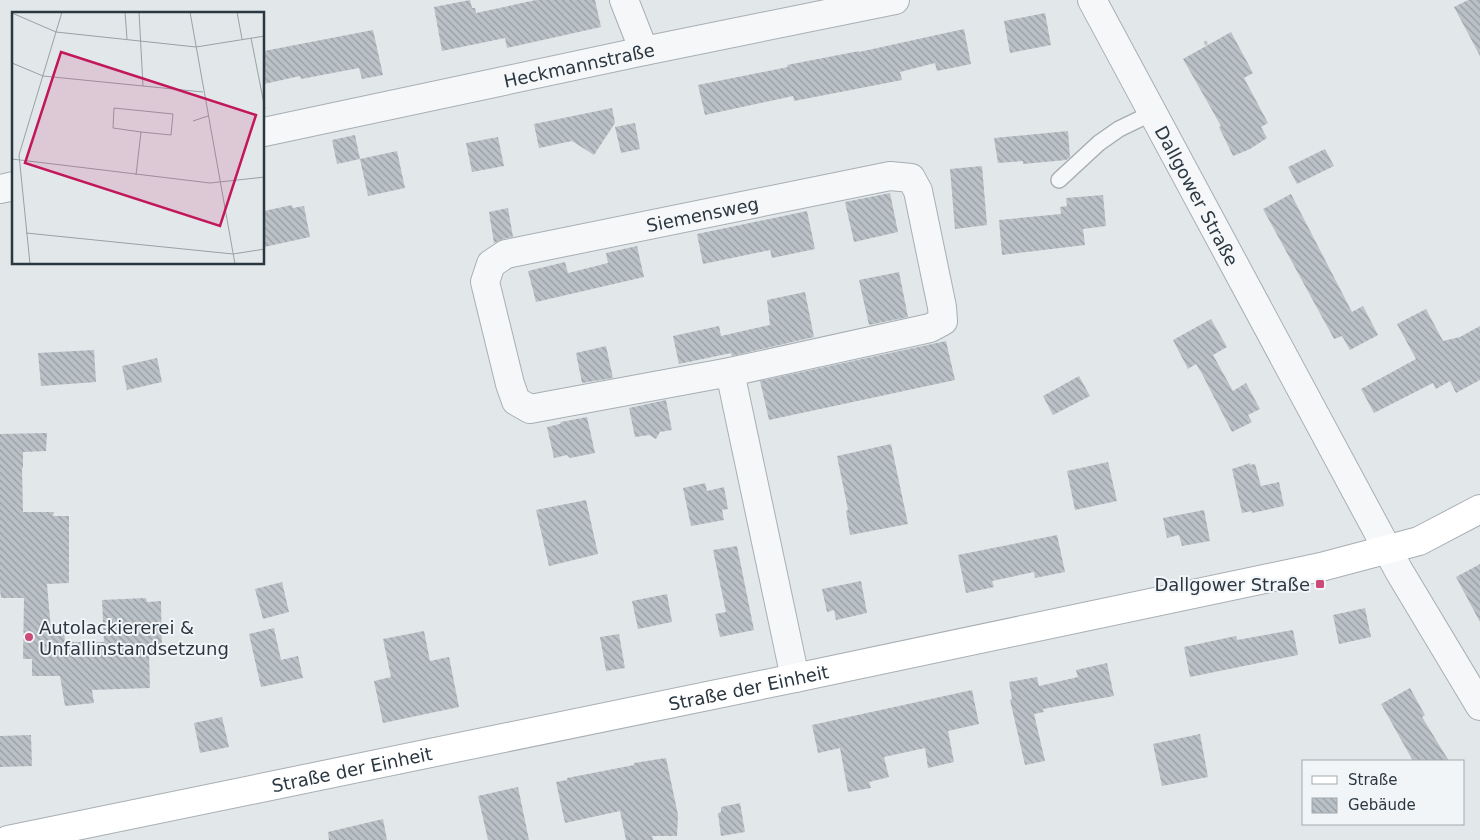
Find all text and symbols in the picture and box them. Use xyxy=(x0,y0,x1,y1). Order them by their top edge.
inset map xyxy=(12,12,265,265)
street label: Heckmannstraße xyxy=(502,39,656,91)
street label: Dallgower Straße xyxy=(1151,122,1243,269)
street label: Siemensweg xyxy=(644,192,760,236)
place label: Dallgower Straße xyxy=(1154,574,1310,595)
marker: Dallgower Straße xyxy=(1314,578,1326,590)
place label: Autolackiererei & Unfallinstandsetzung xyxy=(39,617,229,659)
marker: Autolackiererei & Unfallinstandsetzung xyxy=(23,631,35,643)
street label: Straße der Einheit xyxy=(666,661,831,714)
street label: Straße der Einheit xyxy=(270,743,434,796)
legend xyxy=(1302,760,1465,825)
text: Straße xyxy=(1348,771,1397,789)
text: Gebäude xyxy=(1348,796,1416,814)

